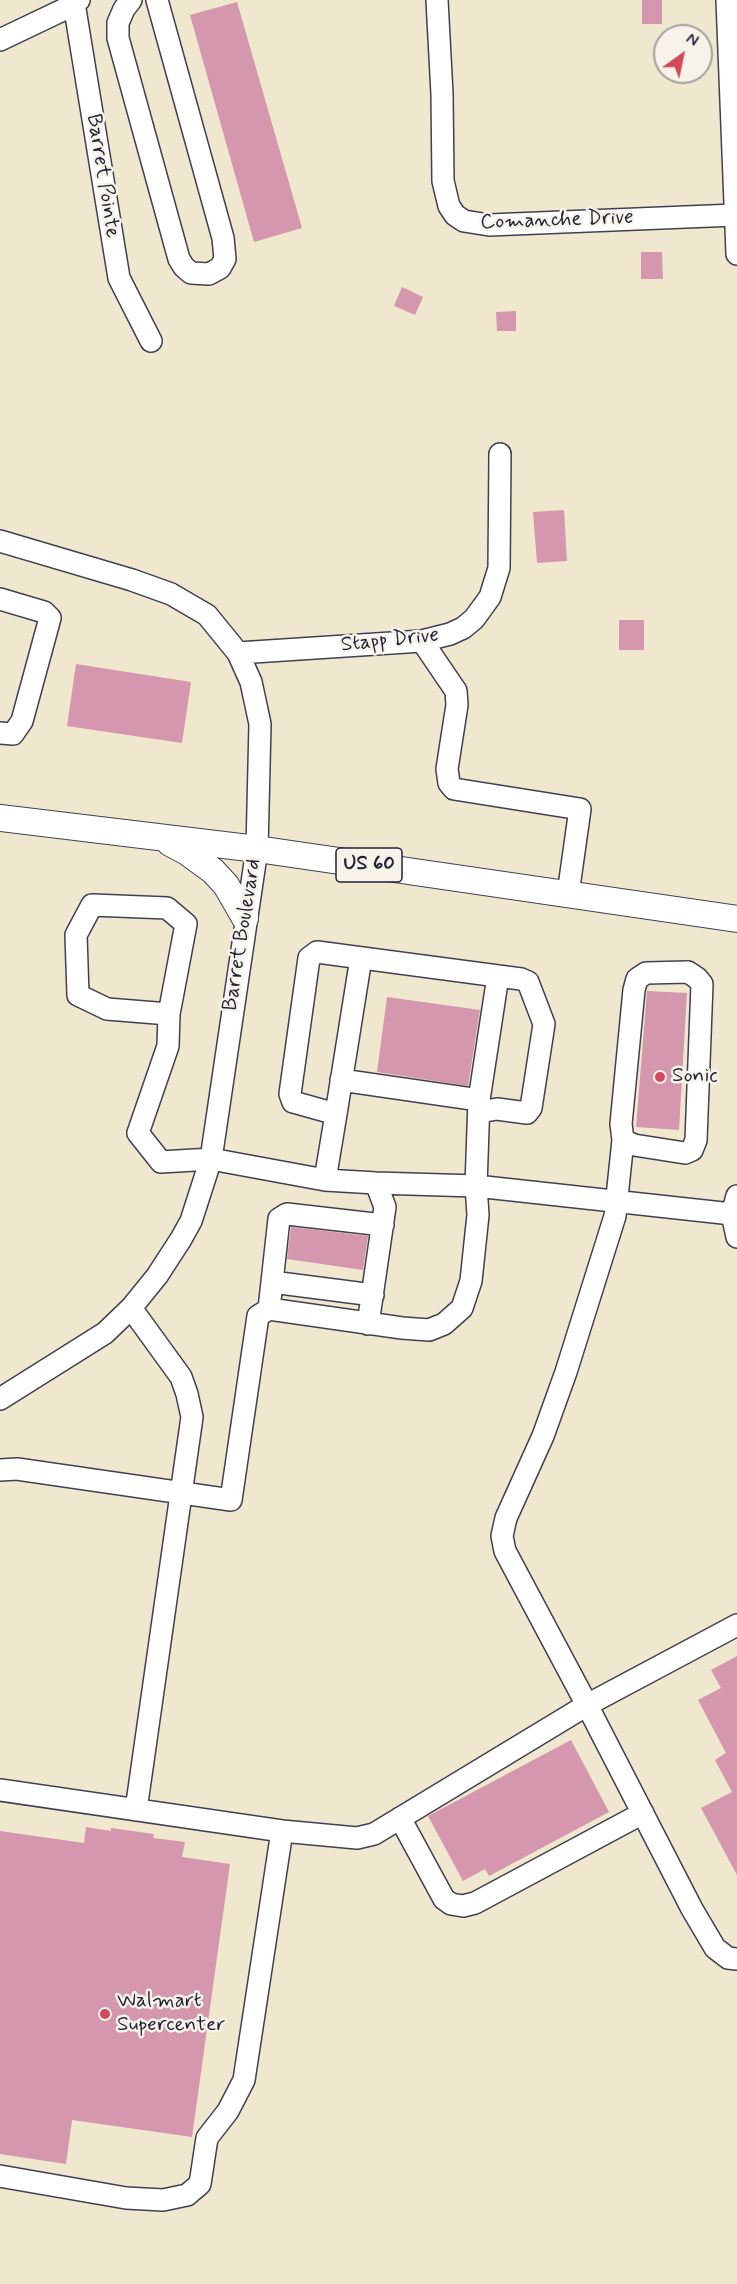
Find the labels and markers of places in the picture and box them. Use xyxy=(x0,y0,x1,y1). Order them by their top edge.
place label: Sonic xyxy=(672,1064,718,1090)
marker: Sonic xyxy=(653,1070,667,1084)
place label: Walmart Supercenter xyxy=(117,1989,225,2039)
marker: Walmart Supercenter xyxy=(98,2007,112,2021)

